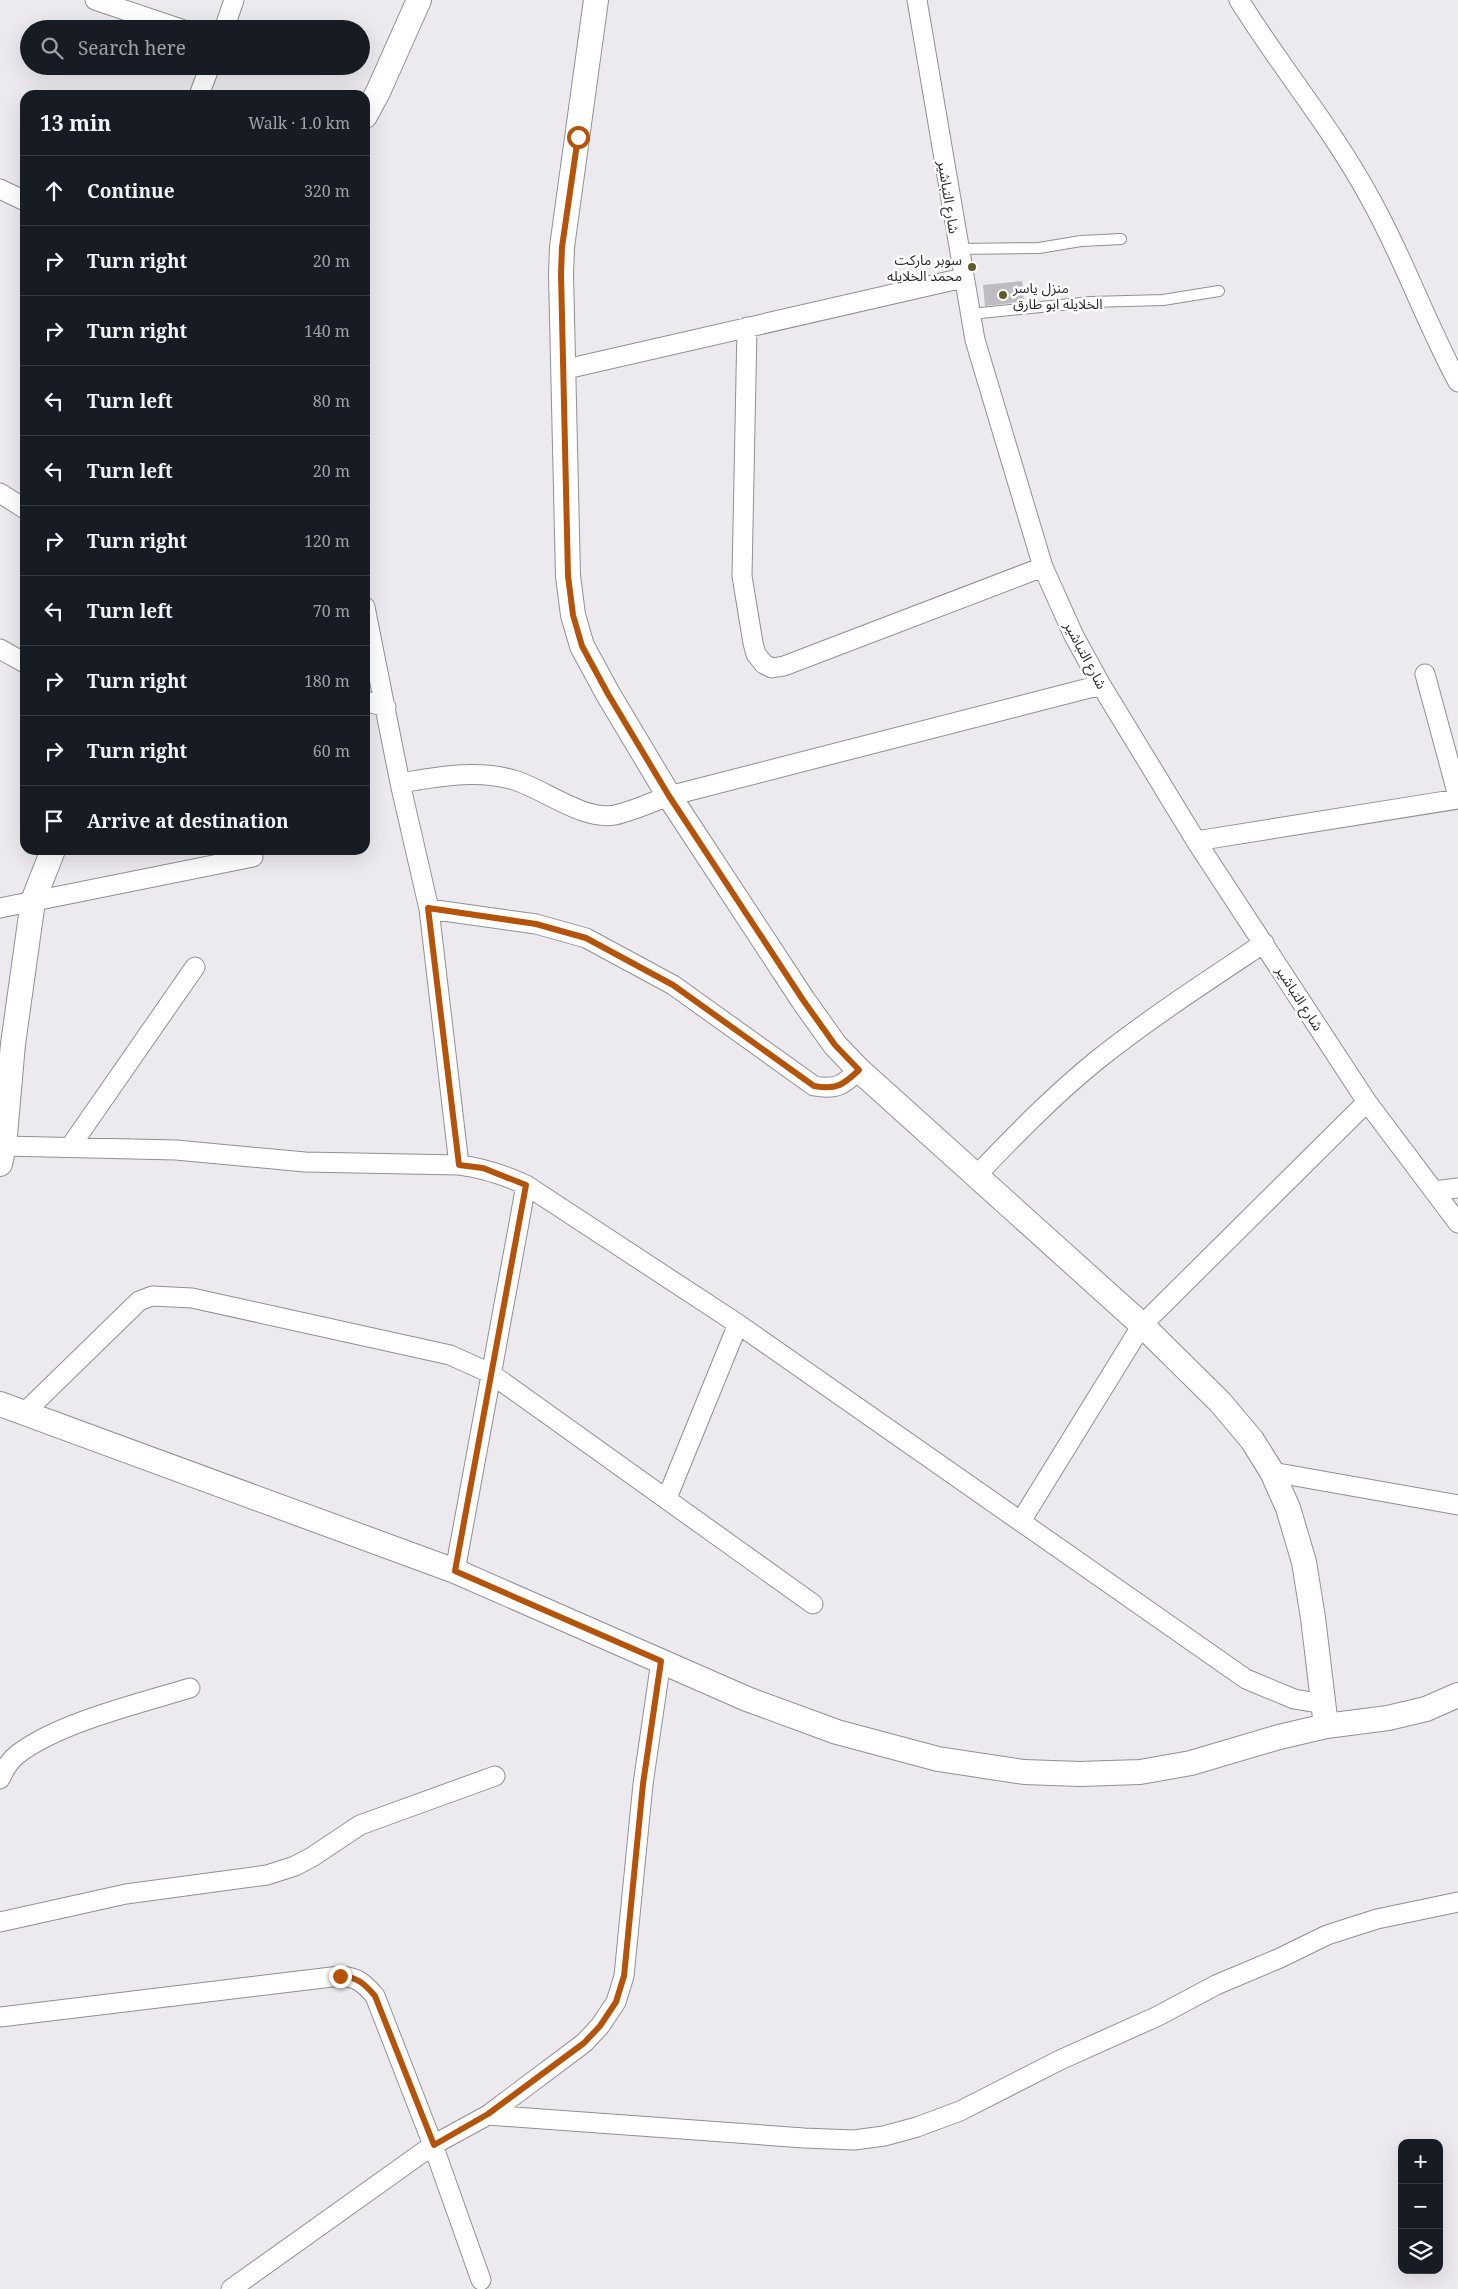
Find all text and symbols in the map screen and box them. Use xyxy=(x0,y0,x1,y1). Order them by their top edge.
search box xyxy=(20,20,370,75)
icon: search xyxy=(38,34,66,62)
text: Search here xyxy=(78,35,186,61)
text: 13 min xyxy=(40,109,111,137)
text: Walk · 1.0 km xyxy=(248,112,350,134)
route start xyxy=(567,126,590,149)
street label: شارع التباشير xyxy=(932,158,964,235)
icon: ahead xyxy=(40,177,68,205)
text: Continue xyxy=(87,178,175,204)
text: 320 m xyxy=(304,180,350,202)
icon: right xyxy=(40,247,68,275)
text: Turn right xyxy=(87,248,187,274)
text: 20 m xyxy=(313,250,350,272)
place label: سوبر ماركت محمد الخلايله xyxy=(887,250,962,285)
marker: سوبر ماركت محمد الخلايله xyxy=(966,261,978,273)
place label: منزل ياسر الخلايله ابو طارق xyxy=(1012,278,1103,313)
marker: منزل ياسر الخلايله ابو طارق xyxy=(997,289,1009,301)
icon: right xyxy=(40,317,68,345)
text: Turn right xyxy=(87,318,187,344)
text: 140 m xyxy=(304,320,350,342)
icon: left xyxy=(40,387,68,415)
text: Turn left xyxy=(87,388,173,414)
text: 80 m xyxy=(313,390,350,412)
icon: left xyxy=(40,457,68,485)
text: Turn left xyxy=(87,458,173,484)
text: 20 m xyxy=(313,460,350,482)
icon: right xyxy=(40,527,68,555)
text: Turn right xyxy=(87,528,187,554)
text: 120 m xyxy=(304,530,350,552)
icon: left xyxy=(40,597,68,625)
text: Turn left xyxy=(87,598,173,624)
text: 70 m xyxy=(313,600,350,622)
street label: شارع التباشير xyxy=(1058,617,1112,693)
icon: right xyxy=(40,667,68,695)
text: Turn right xyxy=(87,668,187,694)
text: 180 m xyxy=(304,670,350,692)
icon: right xyxy=(40,737,68,765)
text: Turn right xyxy=(87,738,187,764)
text: 60 m xyxy=(313,740,350,762)
icon: arrive xyxy=(40,807,68,835)
text: Arrive at destination xyxy=(87,808,289,834)
street label: شارع التباشير xyxy=(1270,961,1328,1035)
route end xyxy=(329,1965,352,1988)
map controls xyxy=(1398,2139,1443,2274)
button: + xyxy=(1398,2139,1443,2184)
button: − xyxy=(1398,2184,1443,2229)
button: layers xyxy=(1398,2229,1443,2274)

